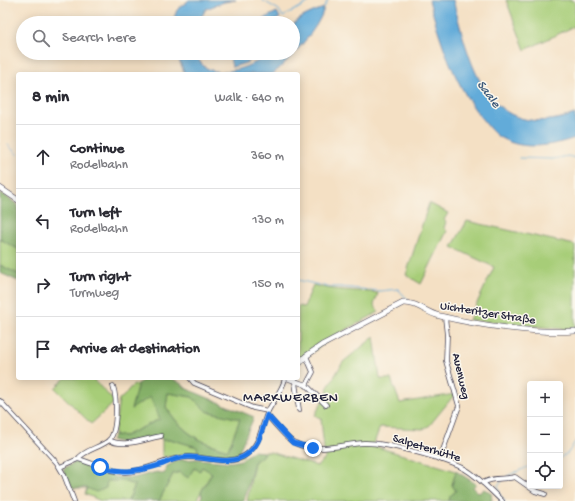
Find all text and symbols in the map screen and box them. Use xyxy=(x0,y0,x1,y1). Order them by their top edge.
search box xyxy=(16,16,300,60)
icon: search xyxy=(30,27,52,49)
text: Search here xyxy=(62,29,136,47)
water label: Saale xyxy=(473,78,504,112)
text: 8 min xyxy=(32,88,69,108)
text: Walk · 640 m xyxy=(214,91,284,106)
text: Continue xyxy=(70,140,124,158)
icon: ahead xyxy=(32,146,54,168)
text: 360 m xyxy=(251,149,284,164)
text: Rodelbahn xyxy=(70,158,128,173)
text: Turn left xyxy=(70,204,121,222)
icon: left xyxy=(32,210,54,232)
text: 130 m xyxy=(252,213,284,228)
text: Rodelbahn xyxy=(70,222,128,237)
text: Turn right xyxy=(70,268,130,286)
icon: right xyxy=(32,274,54,296)
text: 150 m xyxy=(252,277,284,292)
text: Turmweg xyxy=(70,286,119,301)
street label: Uichteritzer Straße xyxy=(439,300,537,329)
icon: arrive xyxy=(32,338,54,360)
text: Arrive at destination xyxy=(70,340,200,358)
street label: Auenweg xyxy=(448,352,472,401)
map controls xyxy=(527,381,563,489)
button: + xyxy=(527,381,563,417)
district label: MARKWERBEN xyxy=(243,390,339,407)
button: − xyxy=(527,417,563,453)
street label: Salpeterhütte xyxy=(391,432,463,466)
route end xyxy=(304,439,322,457)
button: locate xyxy=(527,453,563,489)
route start xyxy=(91,458,109,476)

